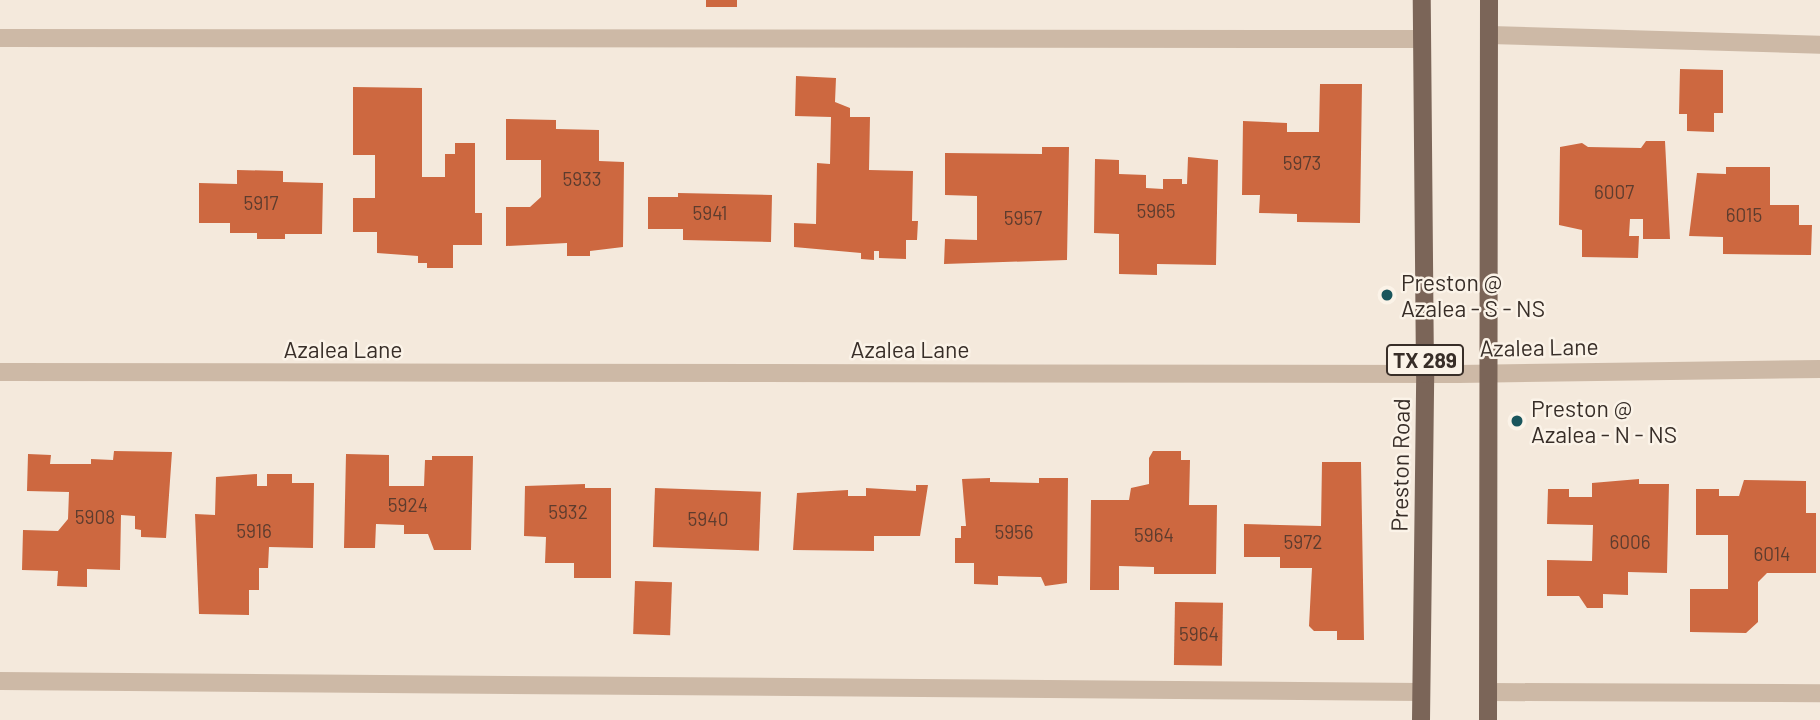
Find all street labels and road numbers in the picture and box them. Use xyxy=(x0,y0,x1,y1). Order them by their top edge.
street label: Azalea Lane xyxy=(1479,332,1599,362)
street label: Azalea Lane xyxy=(283,335,403,363)
street label: Azalea Lane xyxy=(850,335,970,363)
road number: TX 289 xyxy=(1385,342,1465,378)
street label: Preston Road xyxy=(1385,398,1415,532)

